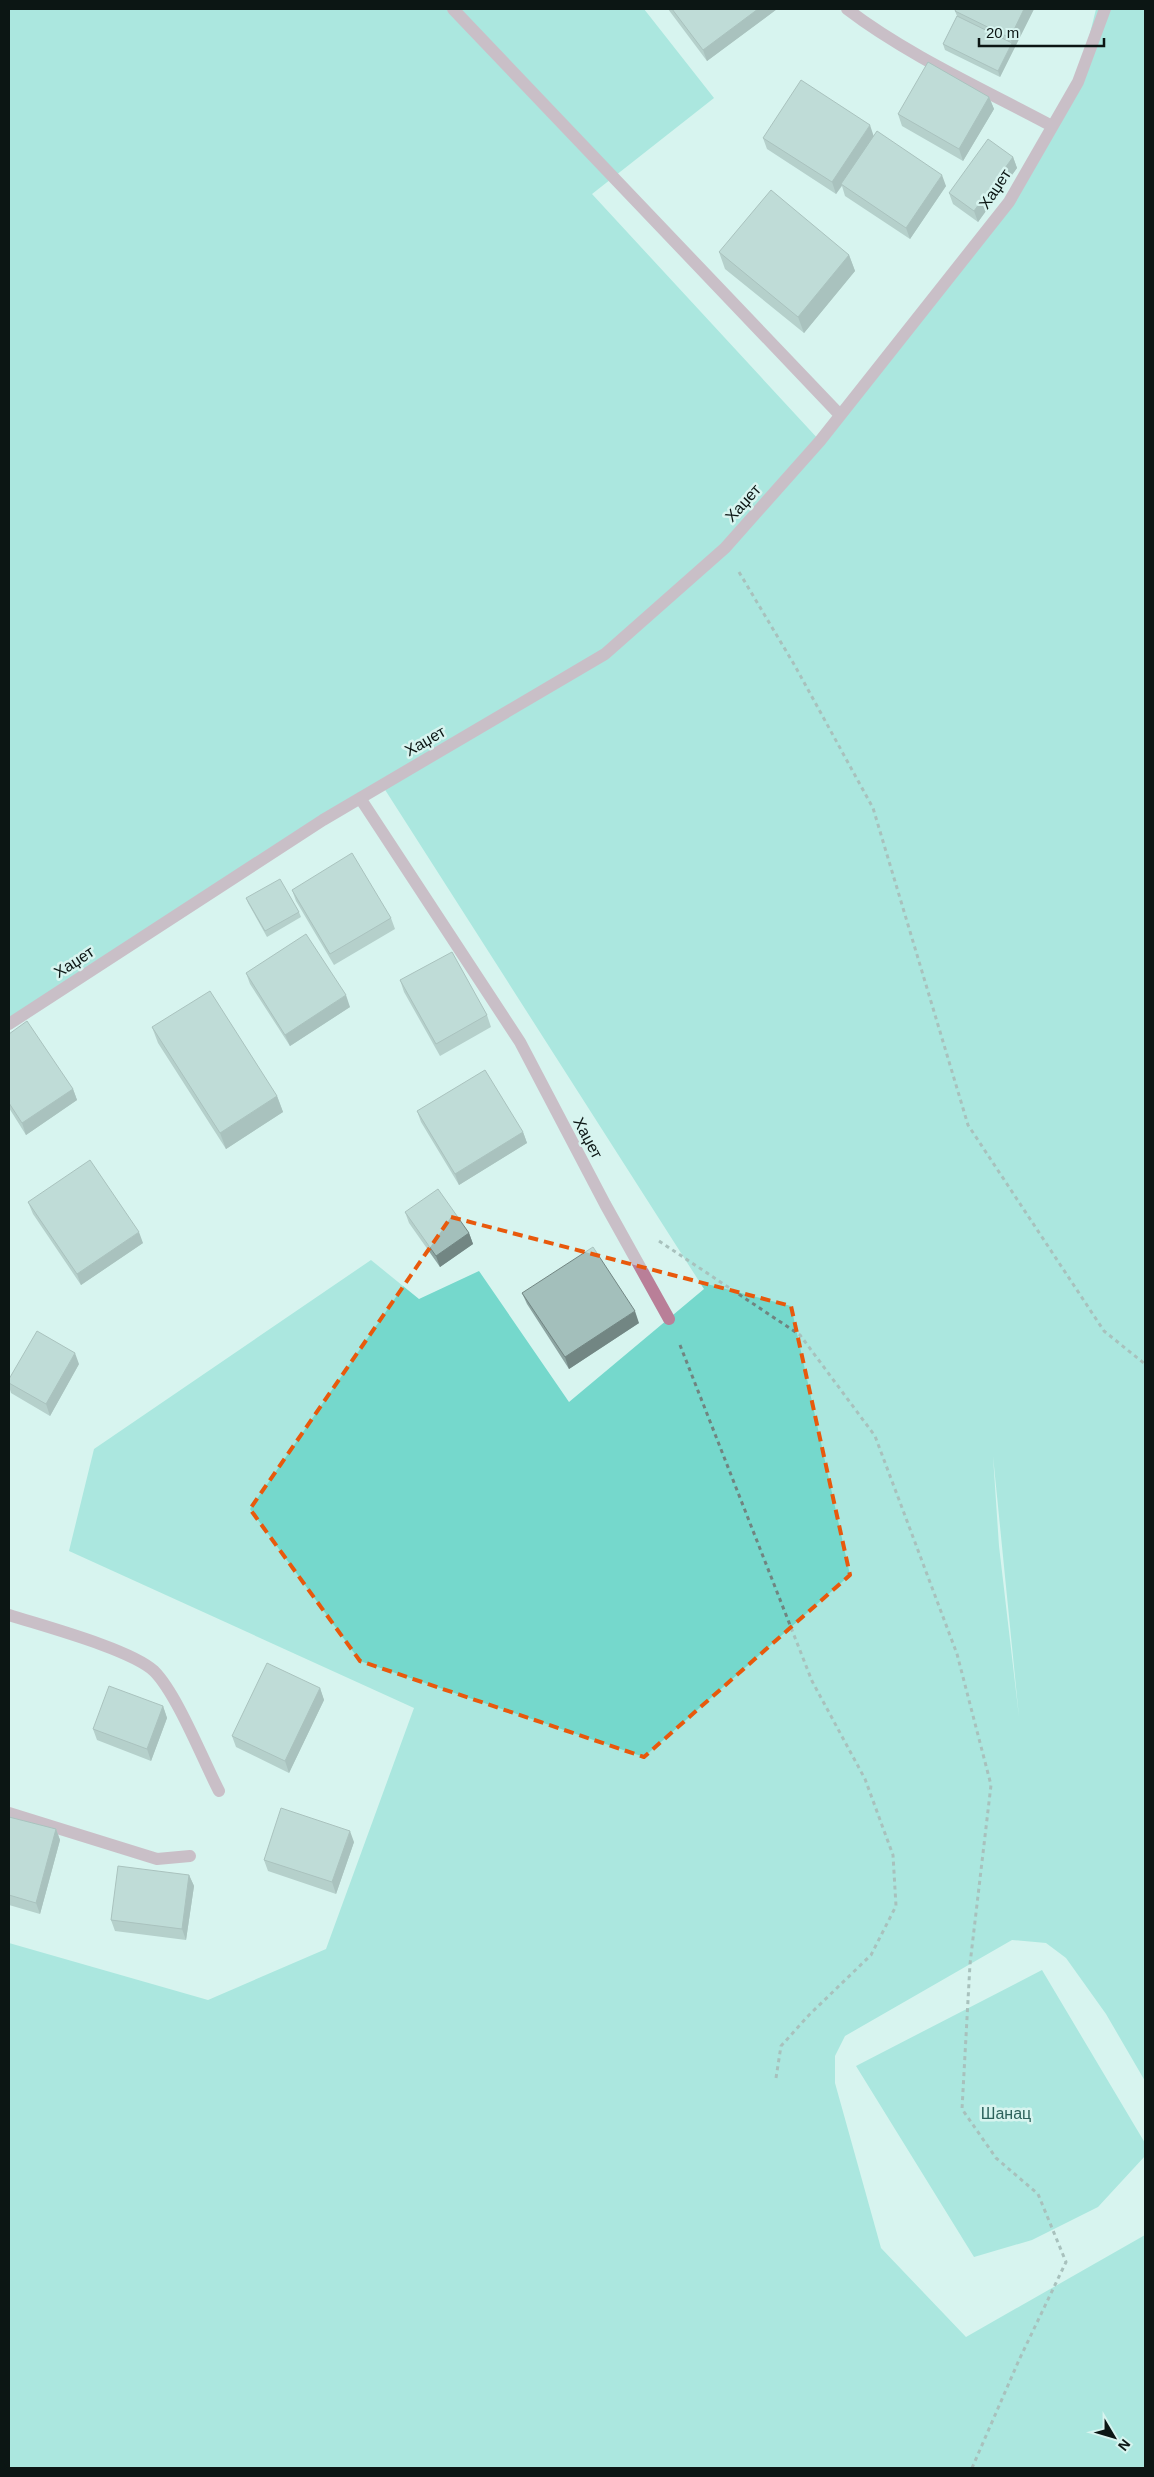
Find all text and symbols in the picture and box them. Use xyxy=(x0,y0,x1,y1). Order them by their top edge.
scale bar xyxy=(979,15,1104,47)
text: 20 m xyxy=(986,24,1019,41)
street label: Хаџет xyxy=(976,165,1015,212)
street label: Хаџет xyxy=(722,480,765,525)
street label: Хаџет xyxy=(402,722,449,759)
street label: Хаџет xyxy=(51,942,98,981)
street label: Хаџет xyxy=(570,1115,606,1162)
park label: Шанац xyxy=(981,2105,1031,2122)
north arrow xyxy=(1089,2412,1139,2462)
text: N xyxy=(1115,2436,1134,2454)

